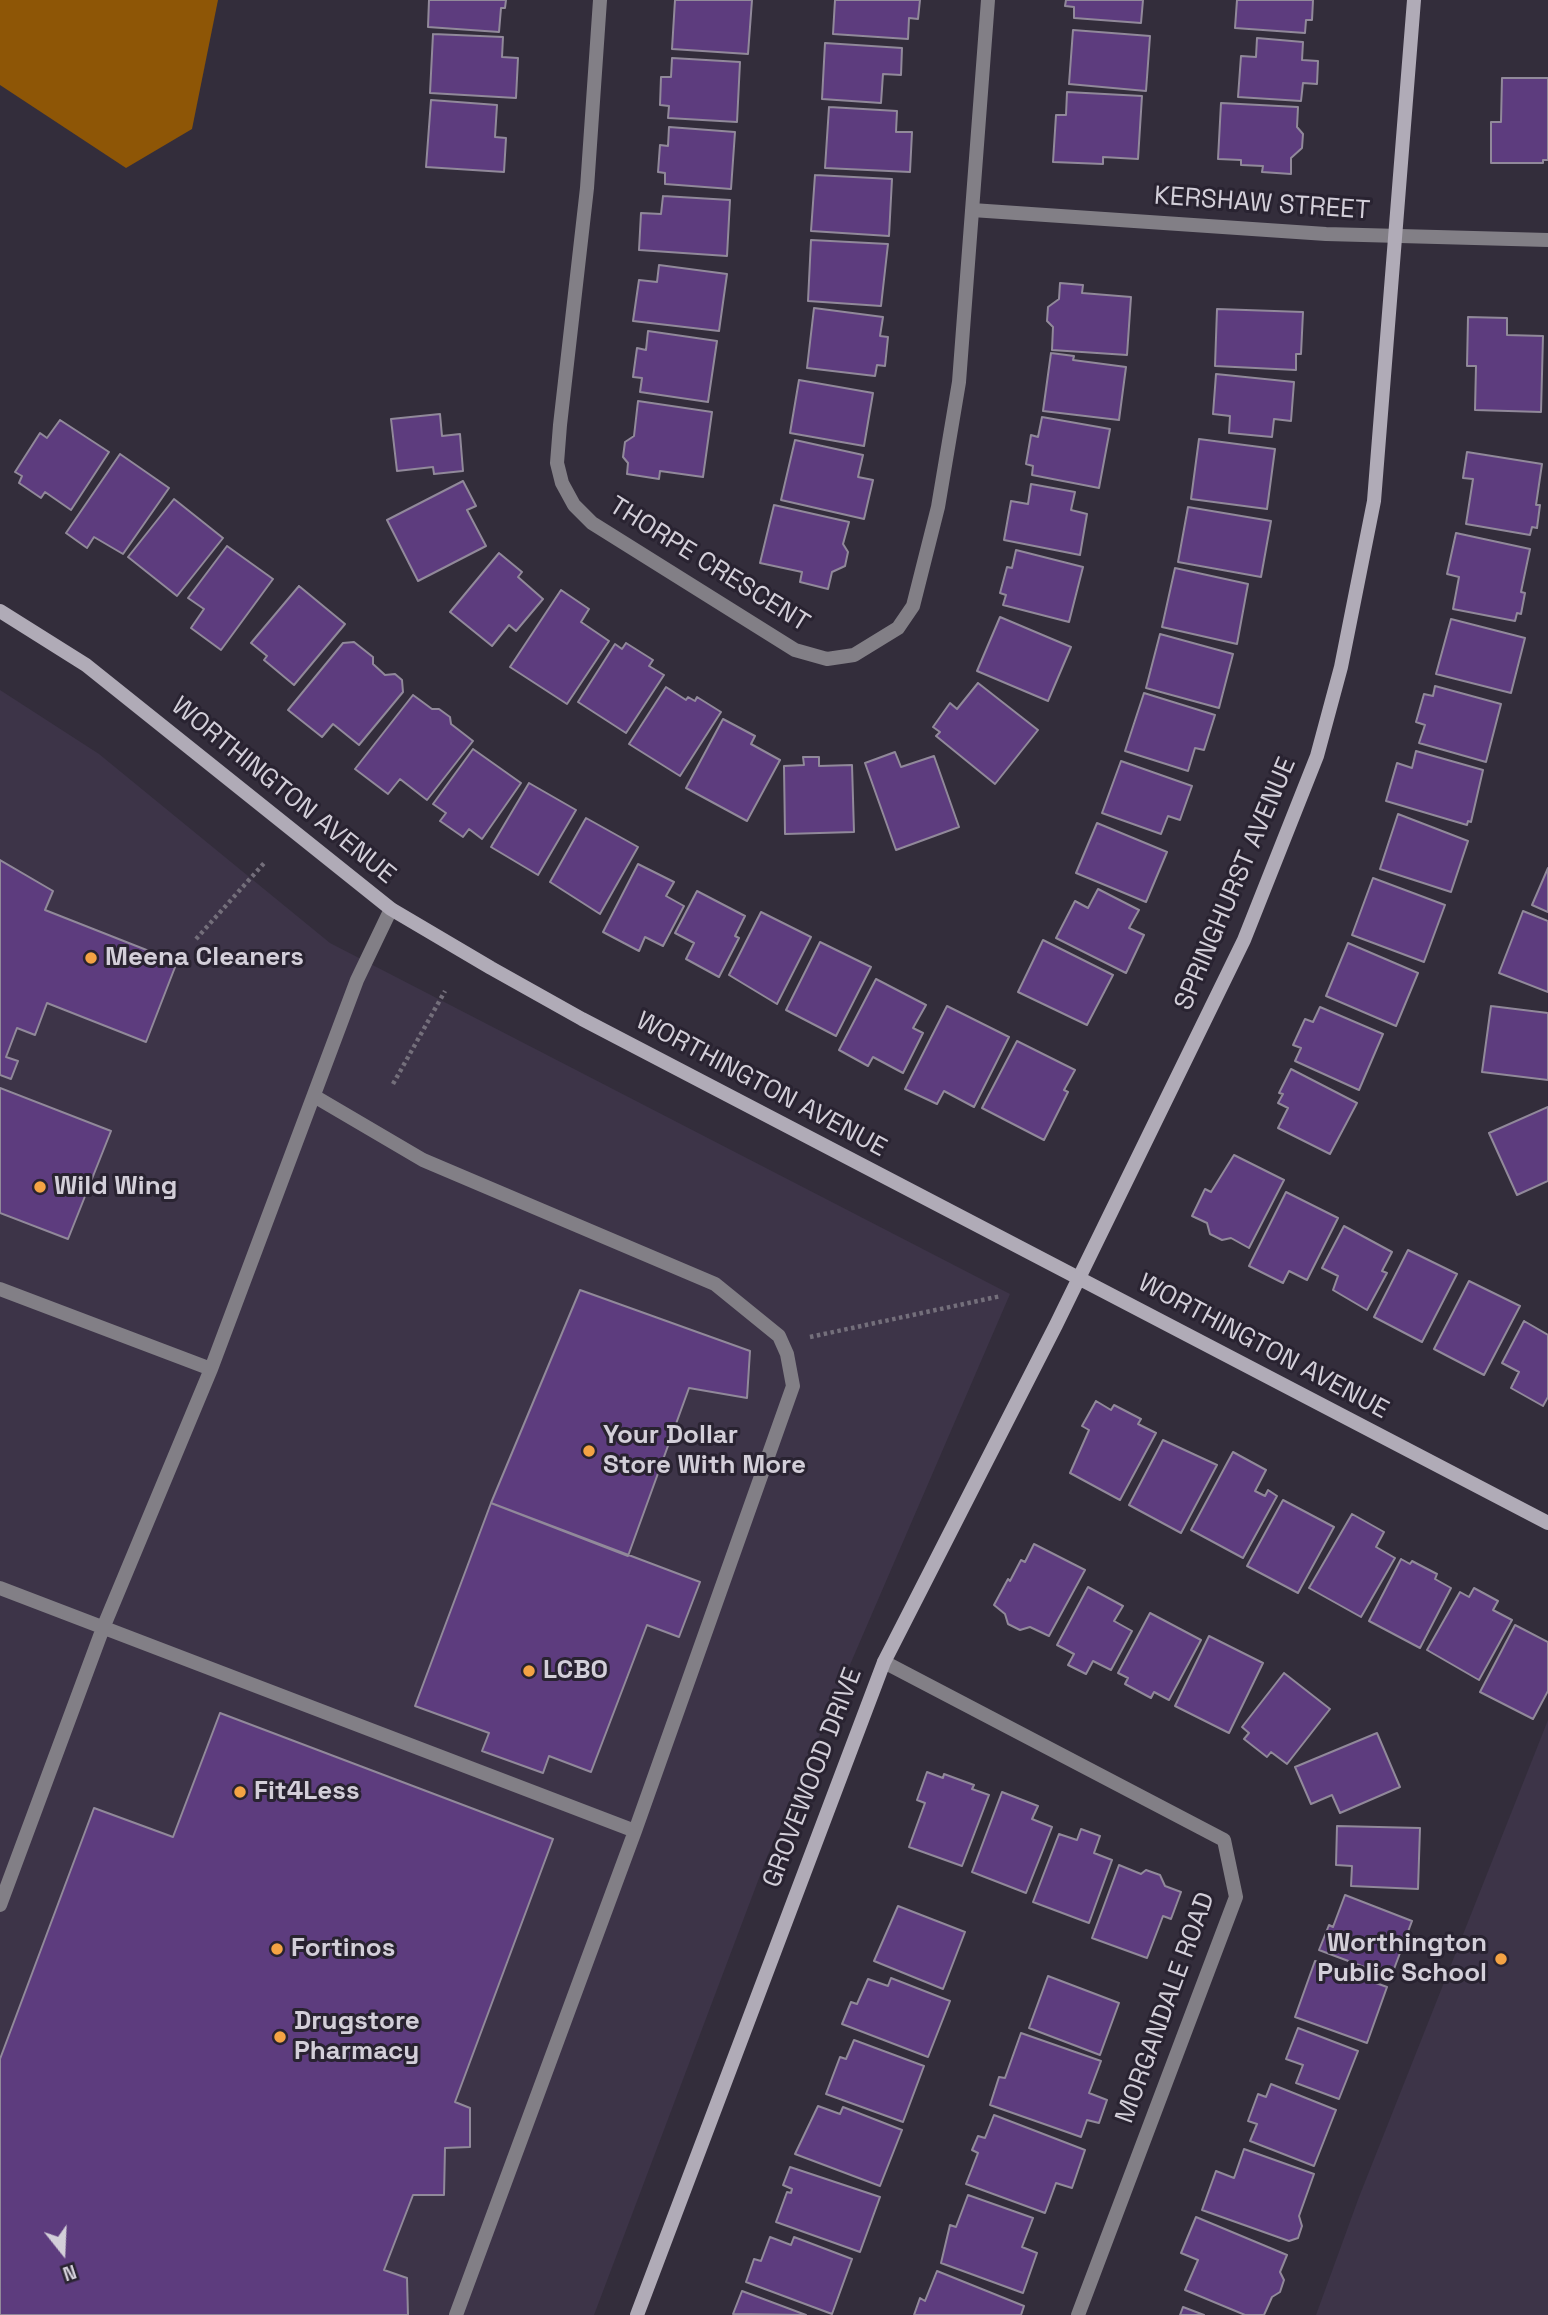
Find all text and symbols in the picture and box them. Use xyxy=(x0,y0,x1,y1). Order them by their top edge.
street label: KERSHAW STREET xyxy=(1153,181,1371,227)
street label: THORPE CRESCENT xyxy=(603,491,815,639)
street label: WORTHINGTON AVENUE xyxy=(165,691,401,891)
street label: SPRINGHURST AVENUE xyxy=(1169,753,1303,1015)
place label: Meena Cleaners xyxy=(105,942,304,974)
marker: Meena Cleaners xyxy=(83,950,99,966)
street label: WORTHINGTON AVENUE xyxy=(630,1006,892,1164)
place label: Wild Wing xyxy=(54,1171,177,1203)
marker: Wild Wing xyxy=(32,1179,48,1195)
street label: WORTHINGTON AVENUE xyxy=(1132,1268,1394,1426)
place label: Your Dollar Store With More xyxy=(603,1420,806,1482)
marker: Your Dollar Store With More xyxy=(581,1443,597,1459)
place label: LCBO xyxy=(543,1655,608,1687)
marker: LCBO xyxy=(521,1663,537,1679)
street label: GROVEWOOD DRIVE xyxy=(757,1664,869,1892)
place label: Fit4Less xyxy=(254,1776,360,1808)
marker: Fit4Less xyxy=(232,1784,248,1800)
street label: MORGANDALE ROAD xyxy=(1110,1888,1222,2128)
place label: Worthington Public School xyxy=(1317,1928,1487,1990)
place label: Fortinos xyxy=(291,1933,395,1965)
marker: Fortinos xyxy=(269,1941,285,1957)
marker: Worthington Public School xyxy=(1493,1951,1509,1967)
place label: Drugstore Pharmacy xyxy=(294,2006,420,2068)
marker: Drugstore Pharmacy xyxy=(272,2029,288,2045)
north arrow xyxy=(28,2217,98,2287)
text: N xyxy=(60,2259,80,2286)

